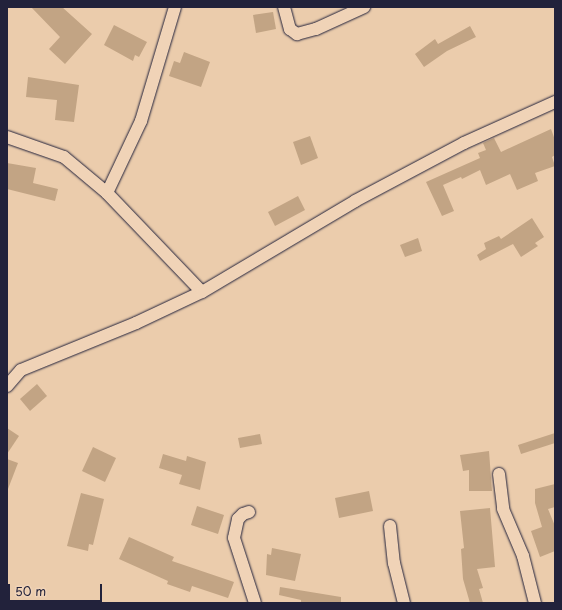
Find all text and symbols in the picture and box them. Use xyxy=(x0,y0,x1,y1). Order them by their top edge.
scale bar xyxy=(10,576,104,602)
text: 50 m xyxy=(15,582,46,600)

